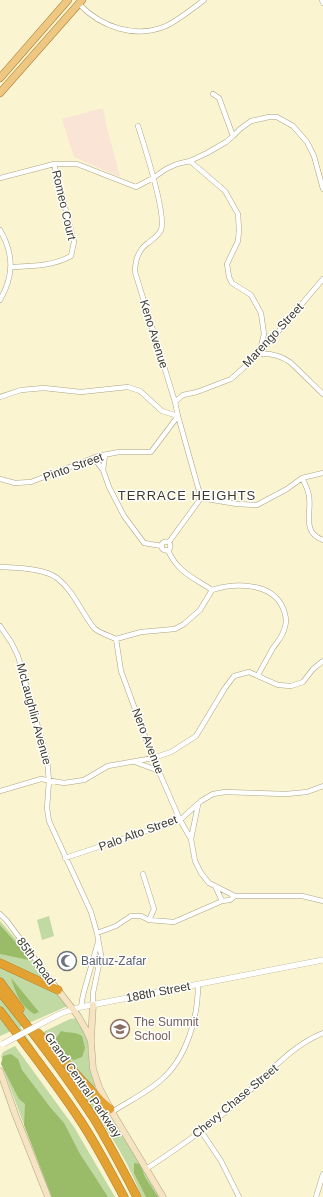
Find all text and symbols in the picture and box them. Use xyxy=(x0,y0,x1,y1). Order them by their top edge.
street label: Romeo Court xyxy=(49,169,79,242)
street label: Keno Avenue xyxy=(137,298,171,370)
street label: Marengo Street xyxy=(240,299,307,370)
street label: Pinto Street xyxy=(41,449,105,484)
district label: TERRACE HEIGHTS xyxy=(118,488,256,503)
street label: McLaughlin Avenue xyxy=(14,662,54,767)
street label: Nero Avenue xyxy=(129,706,167,776)
street label: Palo Alto Street xyxy=(97,812,180,854)
street label: 85th Road xyxy=(14,935,58,987)
mosque icon: Baituz-Zafar xyxy=(56,950,78,972)
place label: Baituz-Zafar xyxy=(81,954,146,968)
street label: 188th Street xyxy=(125,979,192,1005)
place label: The Summit School xyxy=(134,1015,199,1043)
school or university icon: The Summit School xyxy=(109,1018,131,1040)
street label: Grand Central Parkway xyxy=(41,1030,125,1140)
street label: Chevy Chase Street xyxy=(189,1061,281,1141)

